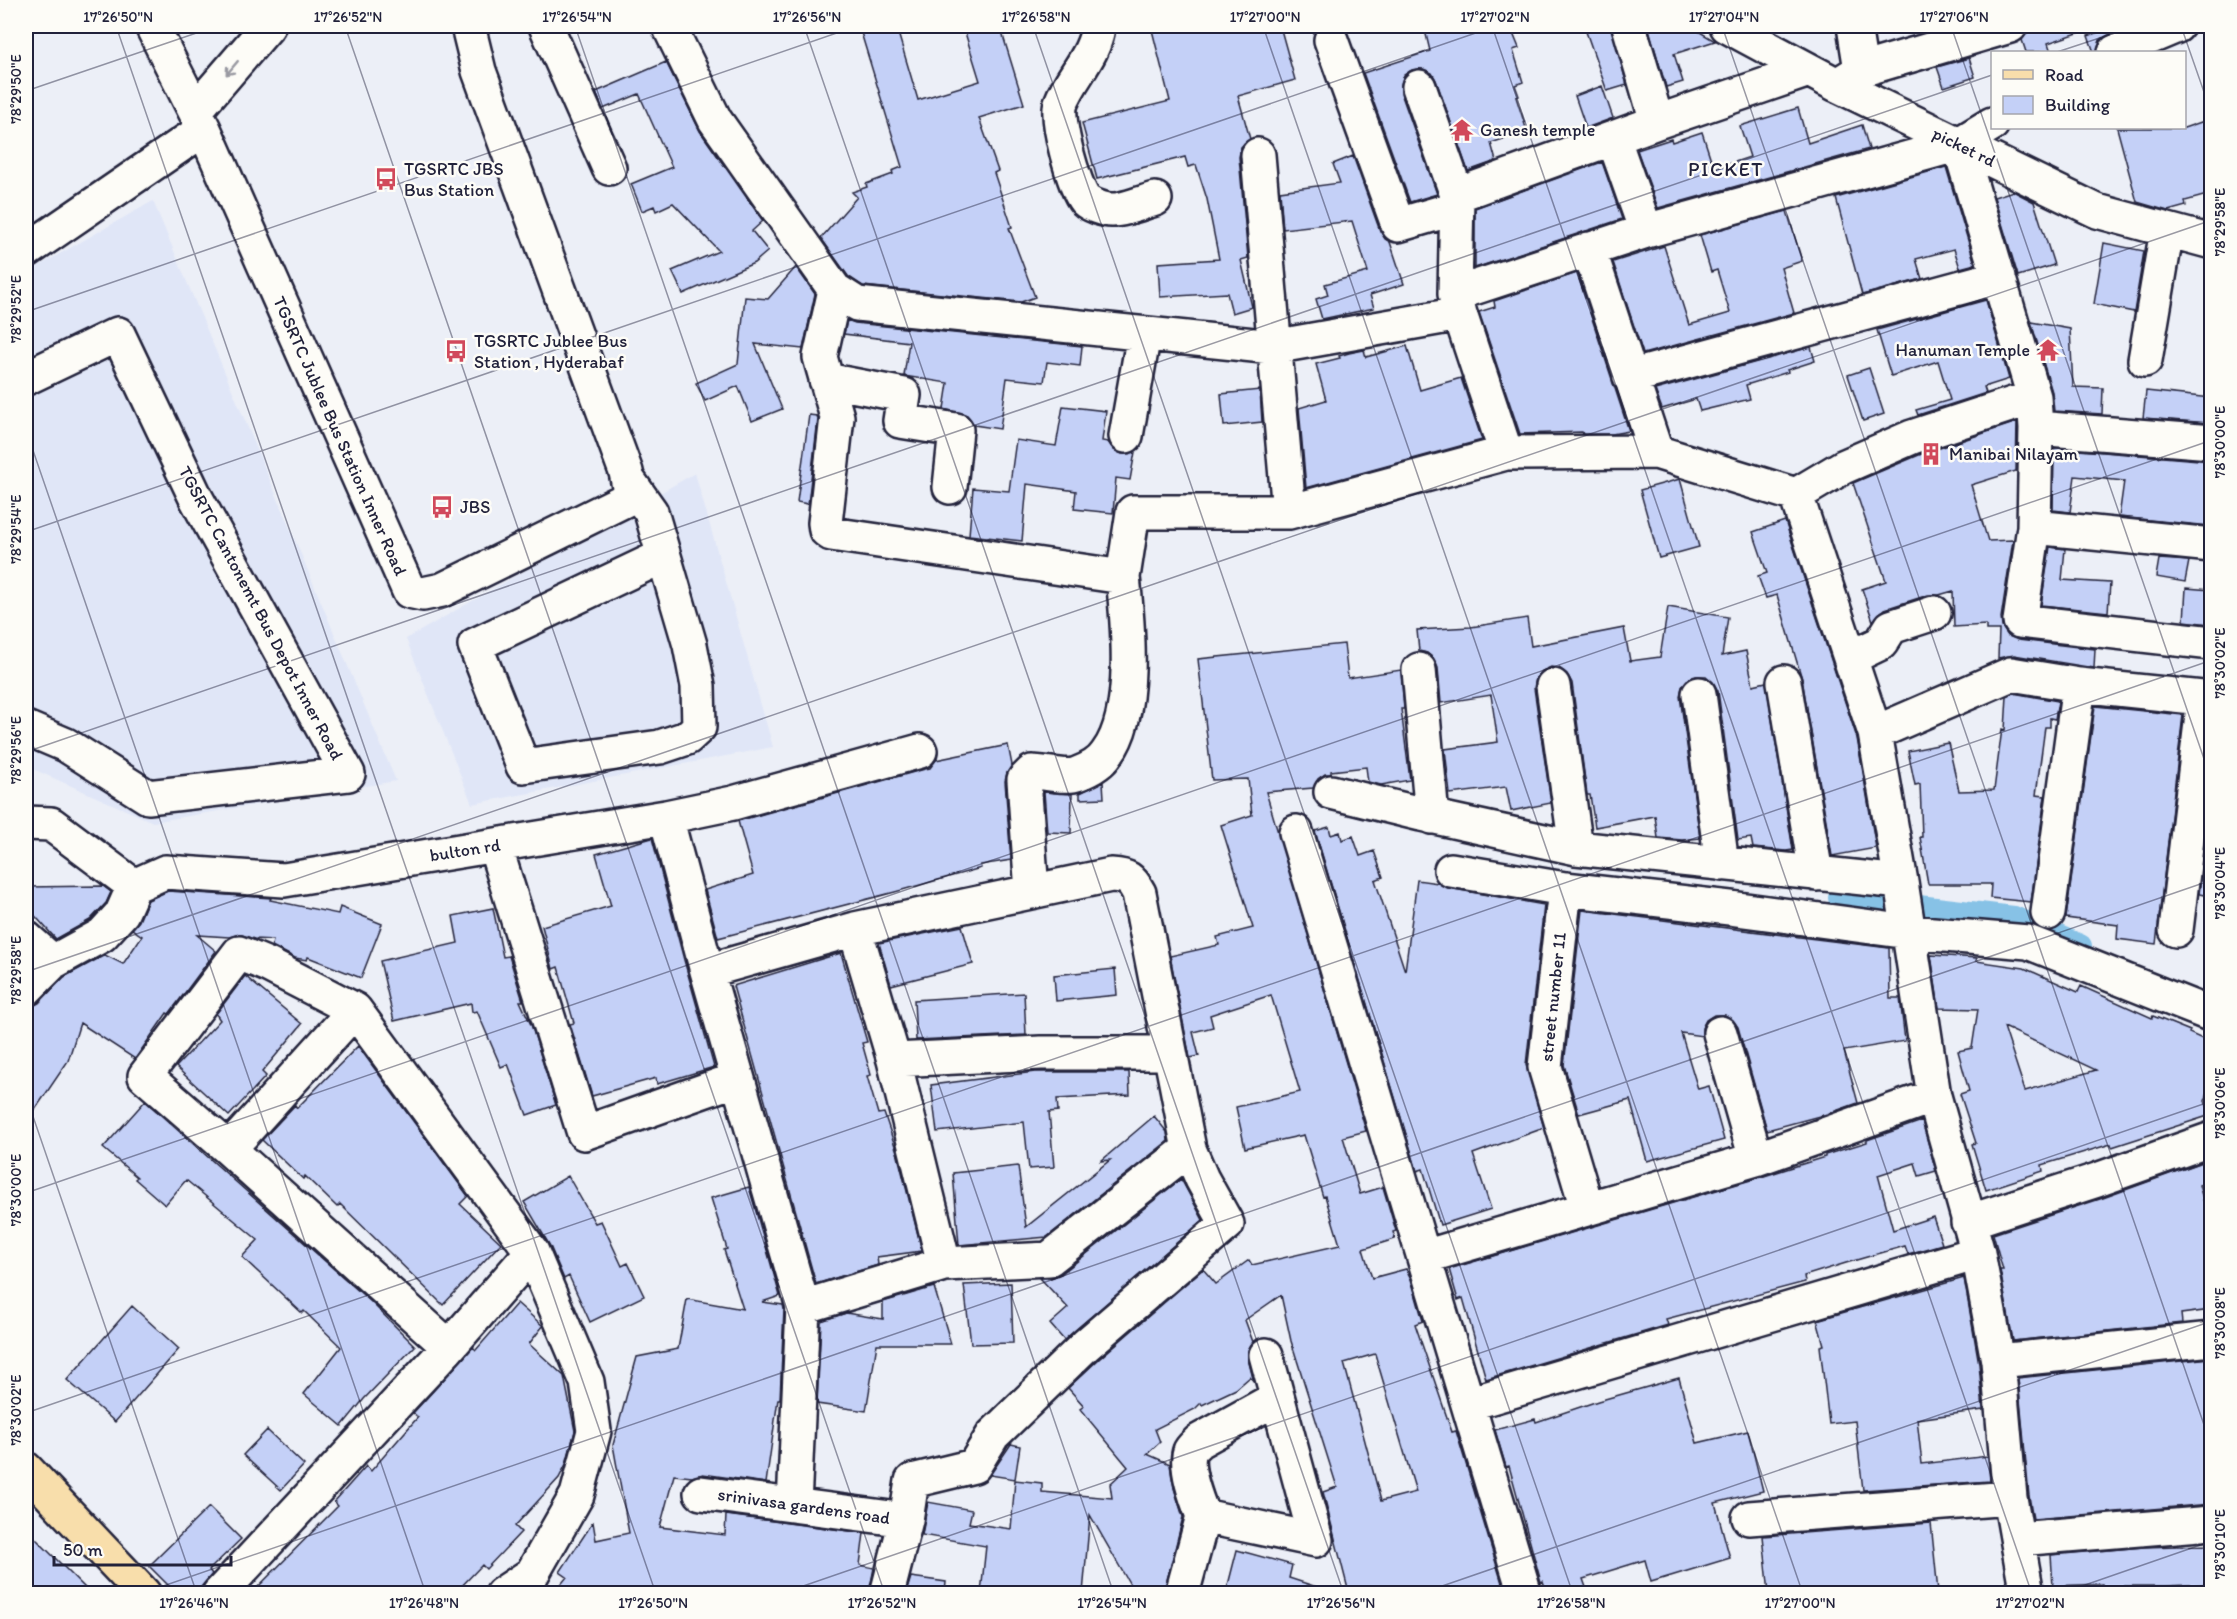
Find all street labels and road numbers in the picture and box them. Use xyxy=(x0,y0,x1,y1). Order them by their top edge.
street label: picket rd xyxy=(1929,122,1999,172)
street label: TGSRTC Jublee Bus Station Inner Road xyxy=(268,293,412,579)
street label: TGSRTC Cantonemt Bus Depot Inner Road xyxy=(174,462,348,764)
street label: bulton rd xyxy=(428,834,502,866)
street label: street number 11 xyxy=(1535,931,1571,1063)
street label: srinivasa gardens road xyxy=(716,1483,892,1529)

